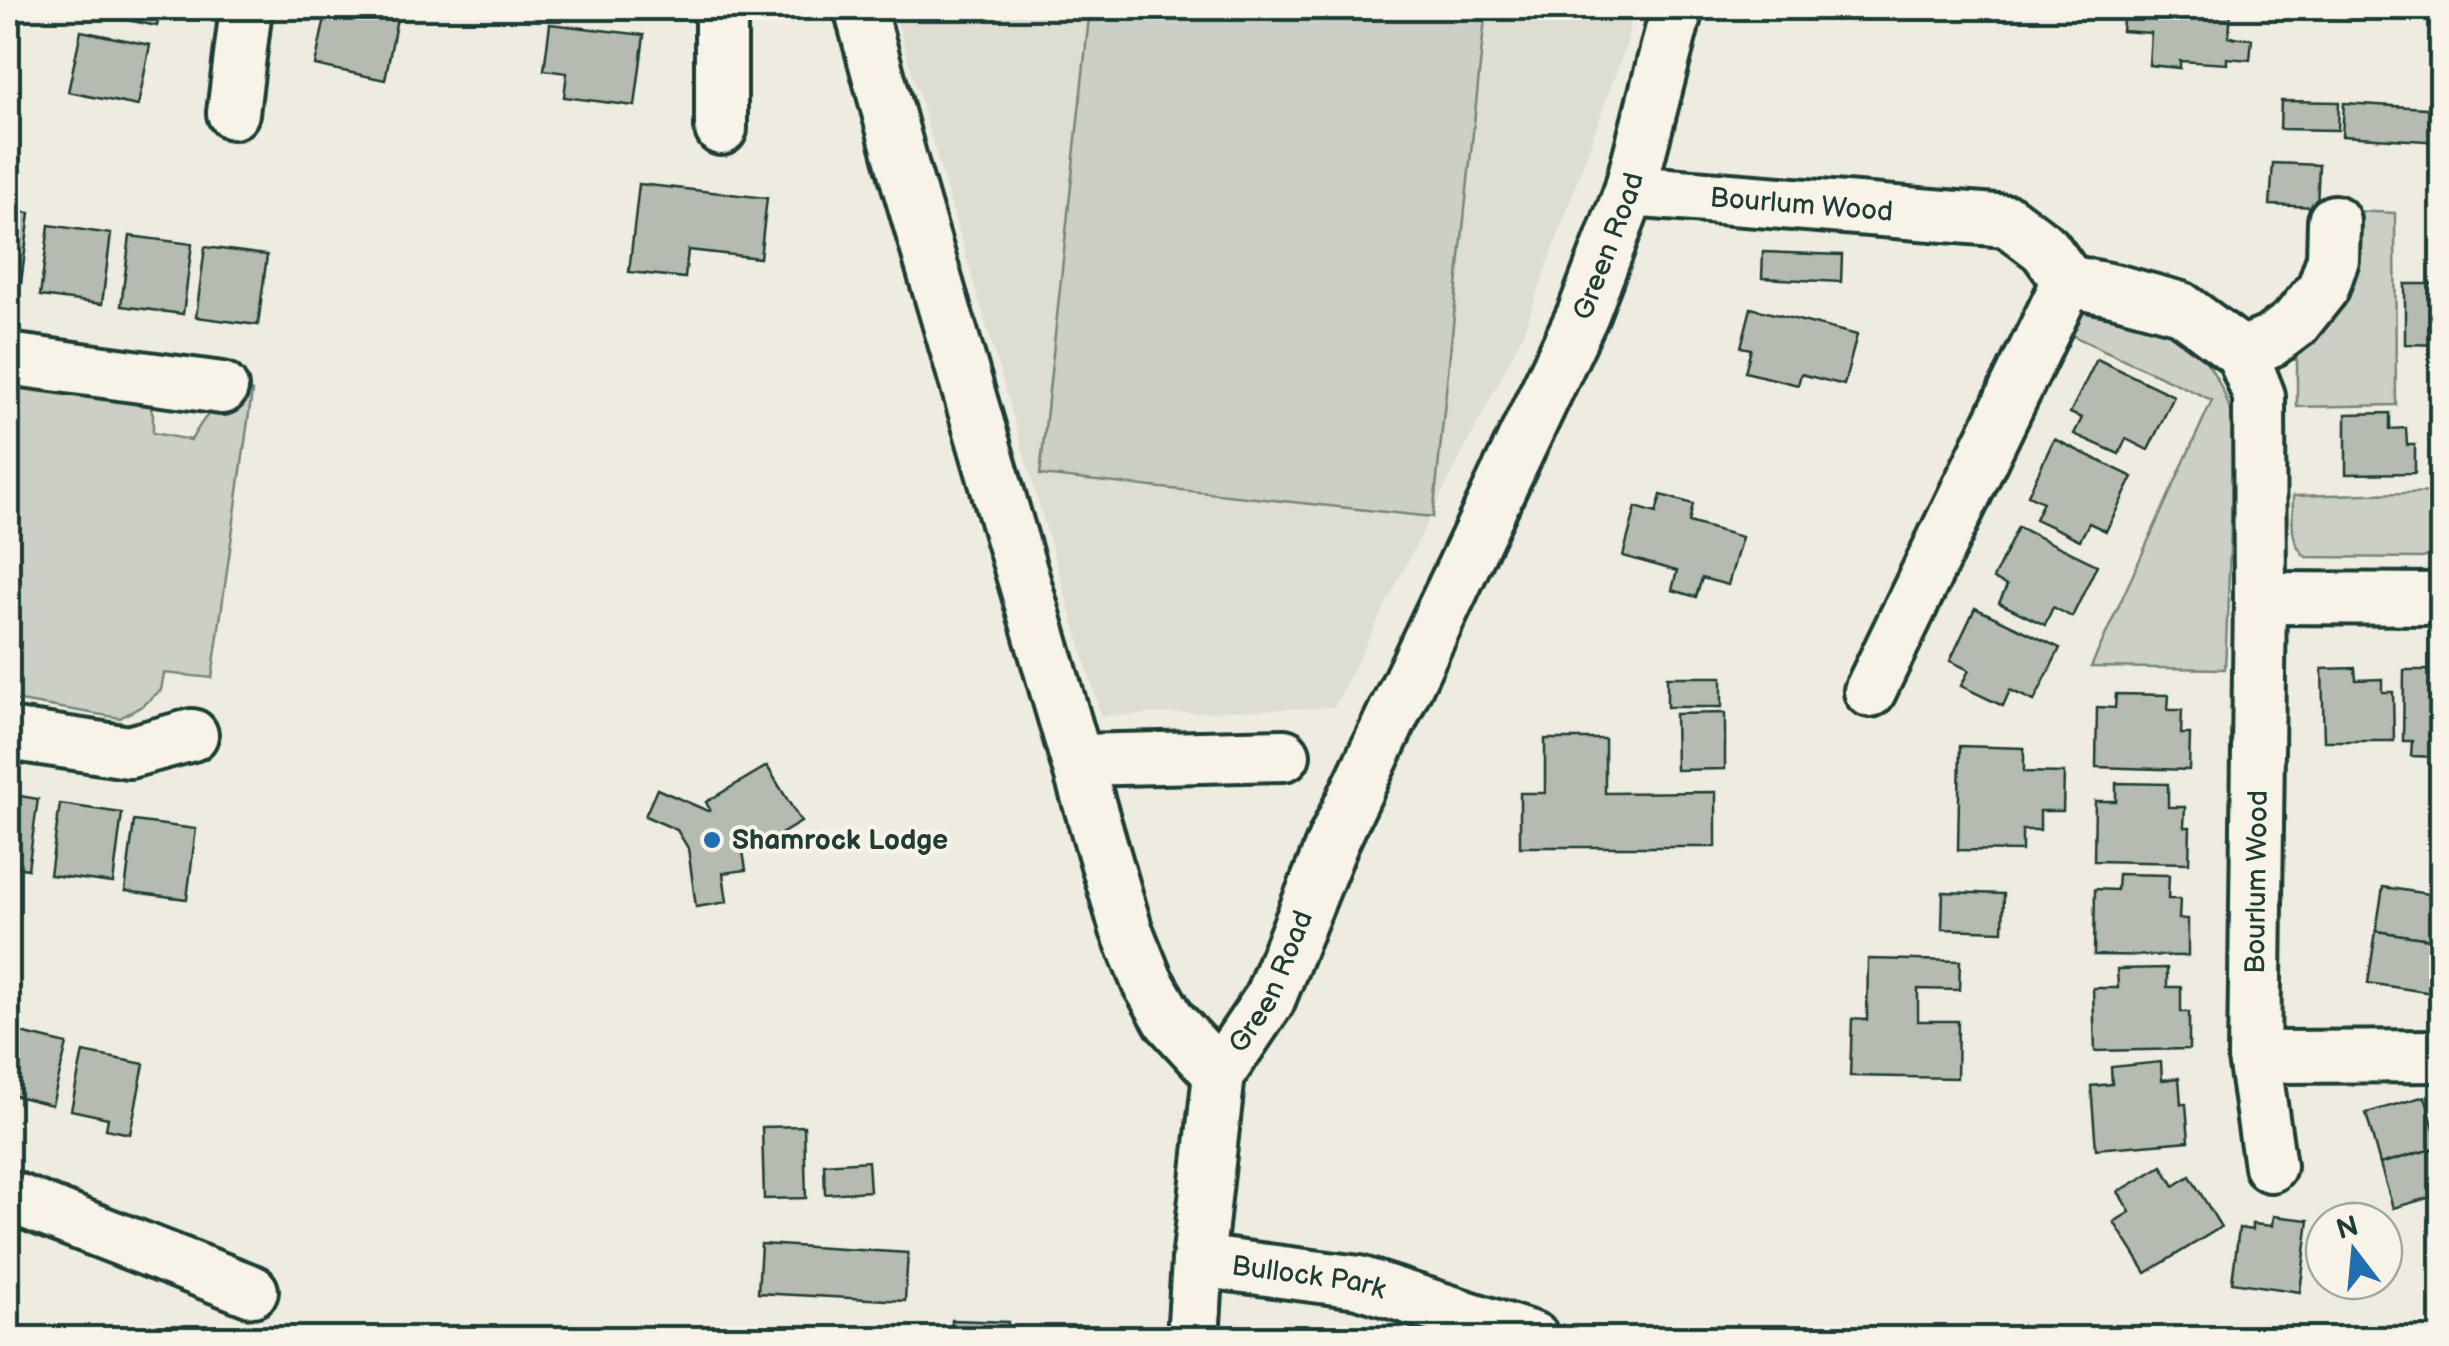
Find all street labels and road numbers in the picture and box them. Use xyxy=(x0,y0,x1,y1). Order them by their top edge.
street label: Green Road xyxy=(1566,169,1651,324)
street label: Bourlum Wood xyxy=(1709,181,1894,228)
street label: Bourlum Wood xyxy=(2239,790,2275,974)
street label: Green Road xyxy=(1222,906,1320,1059)
street label: Bullock Park xyxy=(1230,1249,1390,1306)

